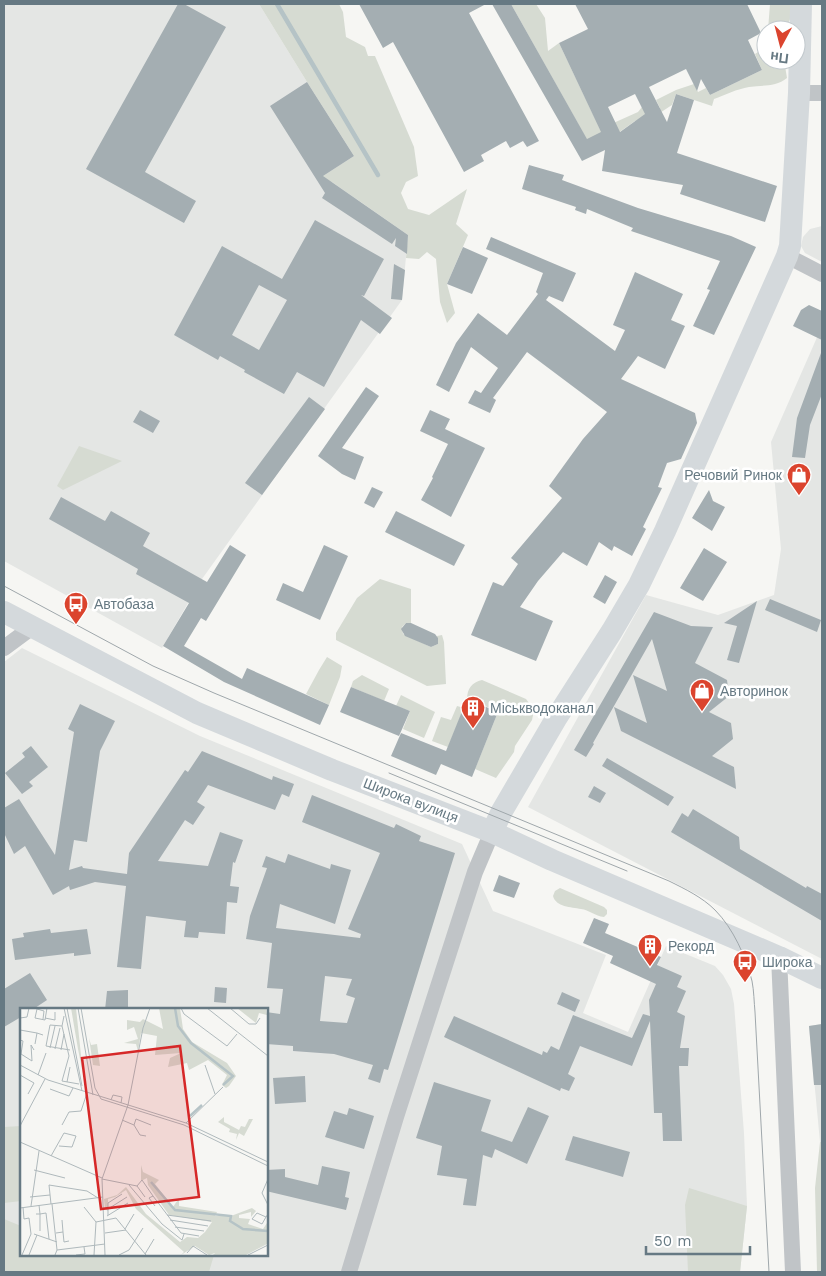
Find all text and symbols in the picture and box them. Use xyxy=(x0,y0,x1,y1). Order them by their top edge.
north arrow xyxy=(756,20,806,70)
text: Пн xyxy=(769,49,790,67)
shop icon: Речовий Ринок xyxy=(786,462,812,496)
place label: Речовий Ринок xyxy=(684,467,783,483)
bus stop icon: Автобаза xyxy=(63,591,89,625)
place label: Автобаза xyxy=(94,596,154,612)
shop icon: Авторинок xyxy=(689,678,715,712)
place label: Авторинок xyxy=(720,683,789,699)
building icon: Міськводоканал xyxy=(460,695,486,729)
place label: Міськводоканал xyxy=(490,700,594,716)
street label: Широка вулиця xyxy=(361,774,461,826)
building icon: Рекорд xyxy=(637,933,663,967)
place label: Рекорд xyxy=(668,938,714,954)
bus stop icon: Широка xyxy=(732,949,758,983)
place label: Широка xyxy=(762,954,813,970)
inset map xyxy=(20,1008,268,1256)
scale bar xyxy=(646,1224,750,1256)
text: 50 m xyxy=(654,1232,691,1250)

